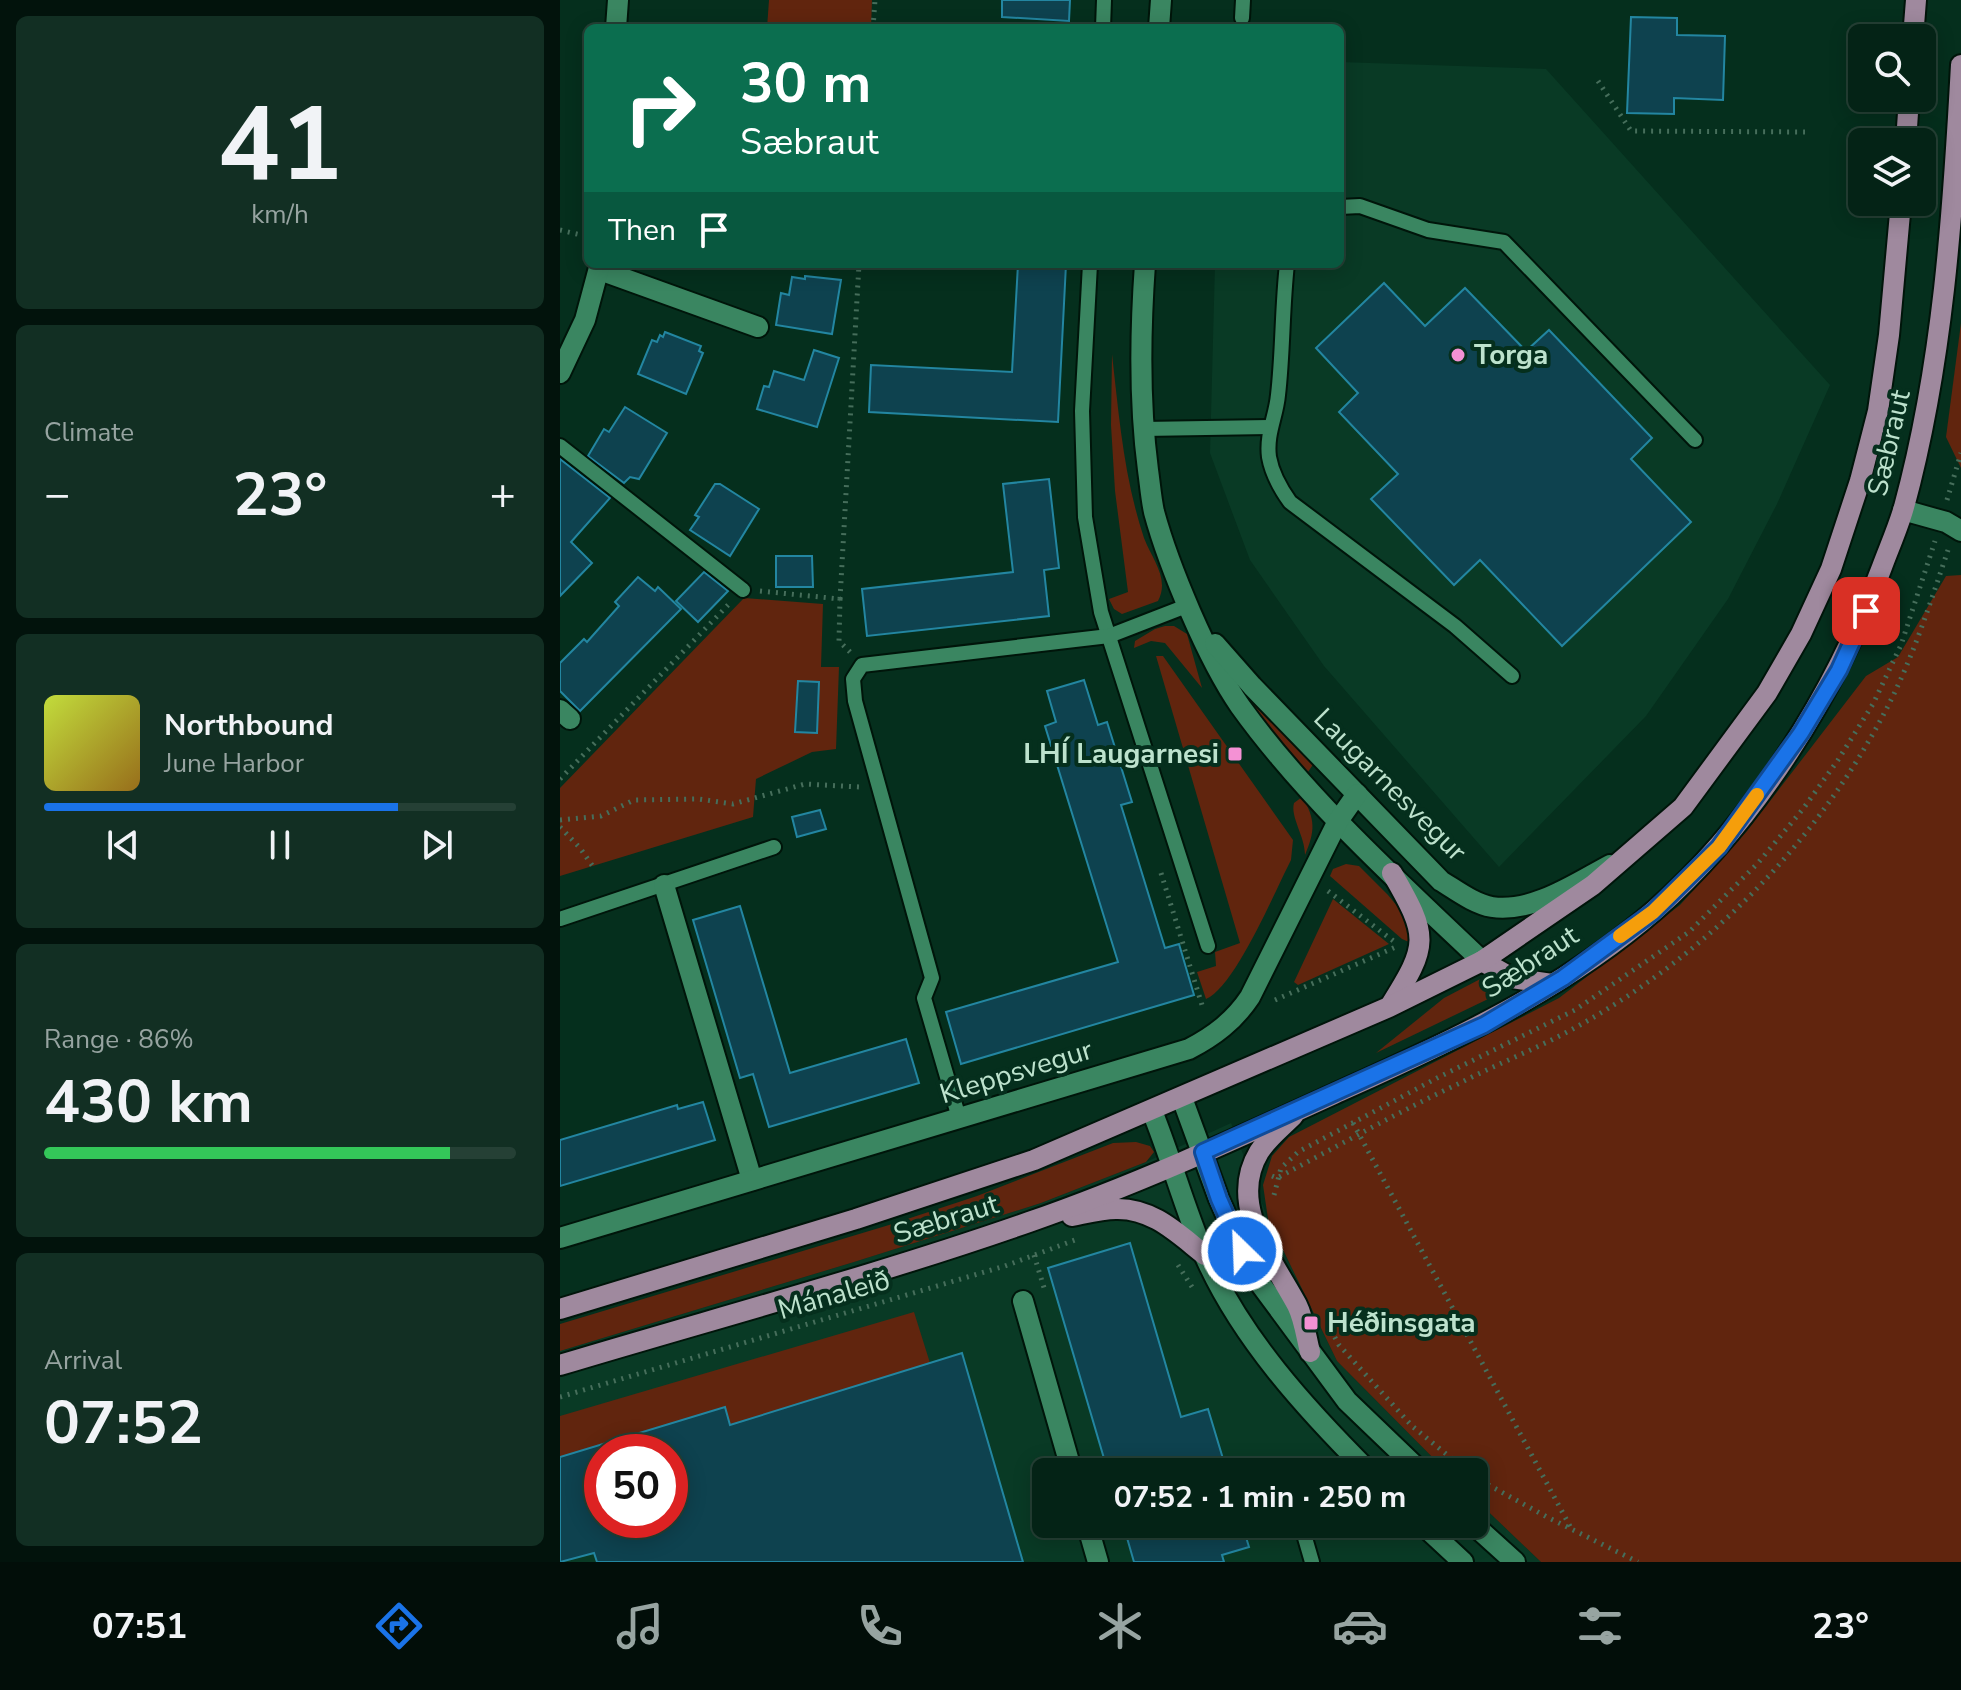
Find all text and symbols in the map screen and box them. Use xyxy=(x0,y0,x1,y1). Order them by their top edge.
map controls xyxy=(1848,24,1936,216)
button: search xyxy=(1848,24,1936,112)
text: 30 m xyxy=(740,45,871,122)
icon: right xyxy=(608,56,712,160)
text: 41 xyxy=(218,74,342,216)
text: Sæbraut xyxy=(740,118,879,167)
button: layers xyxy=(1848,128,1936,216)
text: km/h xyxy=(251,197,309,232)
icon: arrive xyxy=(692,208,736,252)
text: Then xyxy=(608,210,676,251)
place label: Torga xyxy=(1474,336,1548,374)
marker: Torga xyxy=(1449,346,1467,364)
street label: Sæbraut xyxy=(1858,386,1920,500)
text: Climate xyxy=(44,415,134,450)
text: 23° xyxy=(233,454,327,536)
text: − xyxy=(44,465,70,525)
text: + xyxy=(490,465,516,525)
pin xyxy=(1832,577,1900,645)
icon: arrive xyxy=(1844,589,1888,633)
street label: Laugarnesvegur xyxy=(1305,700,1475,870)
text: Northbound xyxy=(164,705,334,746)
place label: LHÍ Laugarnesi xyxy=(1023,735,1219,773)
marker: LHÍ Laugarnesi xyxy=(1226,745,1244,763)
text: June Harbor xyxy=(164,746,304,781)
icon: previous xyxy=(101,823,145,867)
icon: pause xyxy=(258,823,302,867)
icon: next xyxy=(415,823,459,867)
street label: Sæbraut xyxy=(1474,917,1586,1007)
text: Range · 86% xyxy=(44,1022,194,1057)
street label: Kleppsvegur xyxy=(935,1031,1097,1113)
text: 430 km xyxy=(44,1061,253,1143)
street label: Sæbraut xyxy=(889,1185,1003,1253)
position arrow xyxy=(1200,1209,1284,1293)
street label: Mánaleið xyxy=(774,1261,894,1329)
place label: Héðinsgata xyxy=(1327,1304,1476,1342)
marker: Héðinsgata xyxy=(1302,1314,1320,1332)
text: Arrival xyxy=(44,1343,122,1378)
text: 07:52 xyxy=(44,1382,203,1464)
speed limit sign: 50 xyxy=(584,1434,688,1538)
text: 07:52 · 1 min · 250 m xyxy=(1114,1477,1406,1518)
icon: directions xyxy=(371,1598,427,1654)
icon: music xyxy=(612,1598,668,1654)
icon: phone xyxy=(852,1598,908,1654)
icon: climate xyxy=(1092,1598,1148,1654)
icon: car xyxy=(1332,1598,1388,1654)
icon: filters xyxy=(1572,1598,1628,1654)
text: 07:51 xyxy=(92,1602,187,1651)
text: 23° xyxy=(1812,1602,1869,1651)

